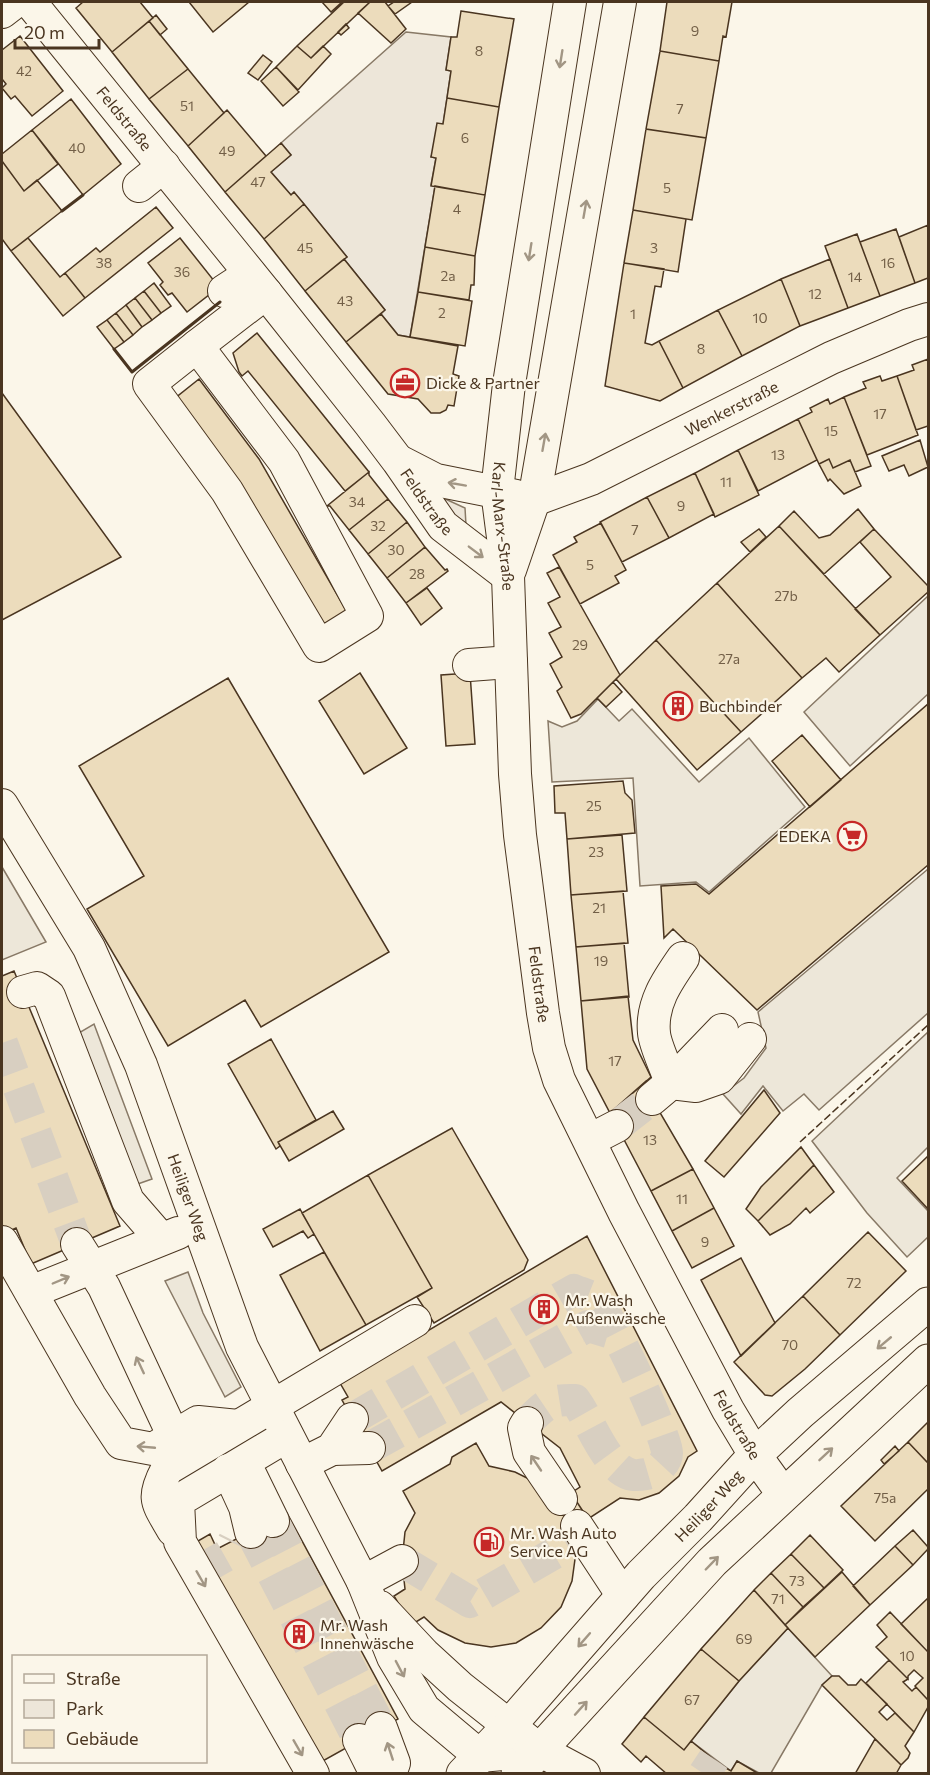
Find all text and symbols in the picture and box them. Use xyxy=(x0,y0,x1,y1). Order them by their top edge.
scale bar xyxy=(15,12,99,50)
text: 20 m xyxy=(24,21,65,43)
house number: 9 xyxy=(691,22,699,39)
house number: 8 xyxy=(475,42,483,59)
one-way arrow xyxy=(555,49,566,69)
house number: 42 xyxy=(16,62,32,79)
street label: Feldstraße xyxy=(93,82,157,154)
house number: 51 xyxy=(180,97,194,114)
house number: 7 xyxy=(676,100,684,117)
house number: 6 xyxy=(461,129,469,146)
house number: 40 xyxy=(68,139,86,156)
house number: 49 xyxy=(219,142,235,159)
house number: 47 xyxy=(250,173,266,190)
house number: 5 xyxy=(663,179,671,196)
house number: 4 xyxy=(453,200,462,217)
one-way arrow xyxy=(579,200,590,219)
house number: 45 xyxy=(297,239,313,256)
house number: 3 xyxy=(650,239,658,256)
one-way arrow xyxy=(525,241,536,261)
house number: 38 xyxy=(96,254,112,271)
house number: 16 xyxy=(881,254,895,271)
house number: 36 xyxy=(174,263,190,280)
house number: 2a xyxy=(440,267,456,284)
house number: 14 xyxy=(848,268,863,285)
house number: 12 xyxy=(808,285,822,302)
house number: 43 xyxy=(337,292,353,309)
house number: 2 xyxy=(438,304,446,321)
house number: 1 xyxy=(630,305,636,322)
house number: 10 xyxy=(752,309,768,326)
house number: 8 xyxy=(697,340,705,357)
office icon: Dicke & Partner xyxy=(389,367,421,399)
place label: Dicke & Partner xyxy=(426,373,540,392)
street label: Wenkerstraße xyxy=(681,376,781,439)
house number: 17 xyxy=(873,405,887,422)
house number: 15 xyxy=(824,422,838,439)
one-way arrow xyxy=(539,433,550,453)
house number: 13 xyxy=(771,446,785,463)
street label: Karl-Marx-Straße xyxy=(488,461,519,591)
street label: Feldstraße xyxy=(397,464,456,539)
house number: 11 xyxy=(720,473,732,490)
one-way arrow xyxy=(447,478,467,489)
house number: 34 xyxy=(349,493,366,510)
house number: 9 xyxy=(677,497,685,514)
house number: 32 xyxy=(370,517,386,534)
house number: 7 xyxy=(631,521,639,538)
house number: 30 xyxy=(387,541,405,558)
one-way arrow xyxy=(468,546,484,558)
house number: 5 xyxy=(586,556,594,573)
house number: 28 xyxy=(409,565,425,582)
house number: 27b xyxy=(774,587,798,604)
house number: 29 xyxy=(572,636,588,653)
house number: 27a xyxy=(718,650,740,667)
building icon: Buchbinder xyxy=(662,690,694,722)
place label: Buchbinder xyxy=(699,696,783,715)
house number: 25 xyxy=(586,797,602,814)
supermarket icon: EDEKA xyxy=(836,820,868,852)
place label: EDEKA xyxy=(778,826,831,845)
house number: 23 xyxy=(588,843,604,860)
house number: 21 xyxy=(592,899,606,916)
street label: Feldstraße xyxy=(525,945,554,1024)
house number: 19 xyxy=(594,952,608,969)
house number: 17 xyxy=(608,1052,622,1069)
house number: 13 xyxy=(643,1131,657,1148)
street label: Heiliger Weg xyxy=(164,1151,213,1244)
house number: 11 xyxy=(676,1190,688,1207)
house number: 9 xyxy=(701,1233,709,1250)
one-way arrow xyxy=(51,1274,70,1285)
house number: 72 xyxy=(846,1274,862,1291)
place label: Mr. Wash Außenwäsche xyxy=(565,1290,666,1327)
building icon: Mr. Wash Außenwäsche xyxy=(528,1293,560,1325)
house number: 70 xyxy=(782,1336,798,1353)
one-way arrow xyxy=(876,1336,892,1349)
one-way arrow xyxy=(134,1356,146,1374)
street label: Feldstraße xyxy=(710,1386,765,1462)
one-way arrow xyxy=(137,1441,156,1452)
one-way arrow xyxy=(818,1448,833,1462)
one-way arrow xyxy=(530,1455,542,1472)
street label: Heiliger Weg xyxy=(670,1465,747,1545)
house number: 75a xyxy=(874,1489,896,1506)
place label: Mr. Wash Auto Service AG xyxy=(510,1523,617,1560)
fuel station icon: Mr. Wash Auto Service AG xyxy=(473,1526,505,1558)
one-way arrow xyxy=(705,1556,719,1571)
one-way arrow xyxy=(195,1570,207,1587)
house number: 73 xyxy=(789,1572,805,1589)
house number: 71 xyxy=(771,1590,785,1607)
place label: Mr. Wash Innenwäsche xyxy=(320,1615,414,1652)
building icon: Mr. Wash Innenwäsche xyxy=(283,1618,315,1650)
house number: 69 xyxy=(736,1630,752,1647)
one-way arrow xyxy=(577,1632,591,1647)
house number: 10 xyxy=(899,1647,915,1664)
legend xyxy=(12,1655,207,1763)
one-way arrow xyxy=(394,1660,406,1677)
text: Straße xyxy=(66,1667,121,1689)
house number: 67 xyxy=(684,1691,700,1708)
text: Park xyxy=(66,1697,104,1719)
one-way arrow xyxy=(574,1700,588,1715)
text: Gebäude xyxy=(66,1727,139,1749)
one-way arrow xyxy=(293,1739,305,1756)
one-way arrow xyxy=(384,1742,395,1761)

